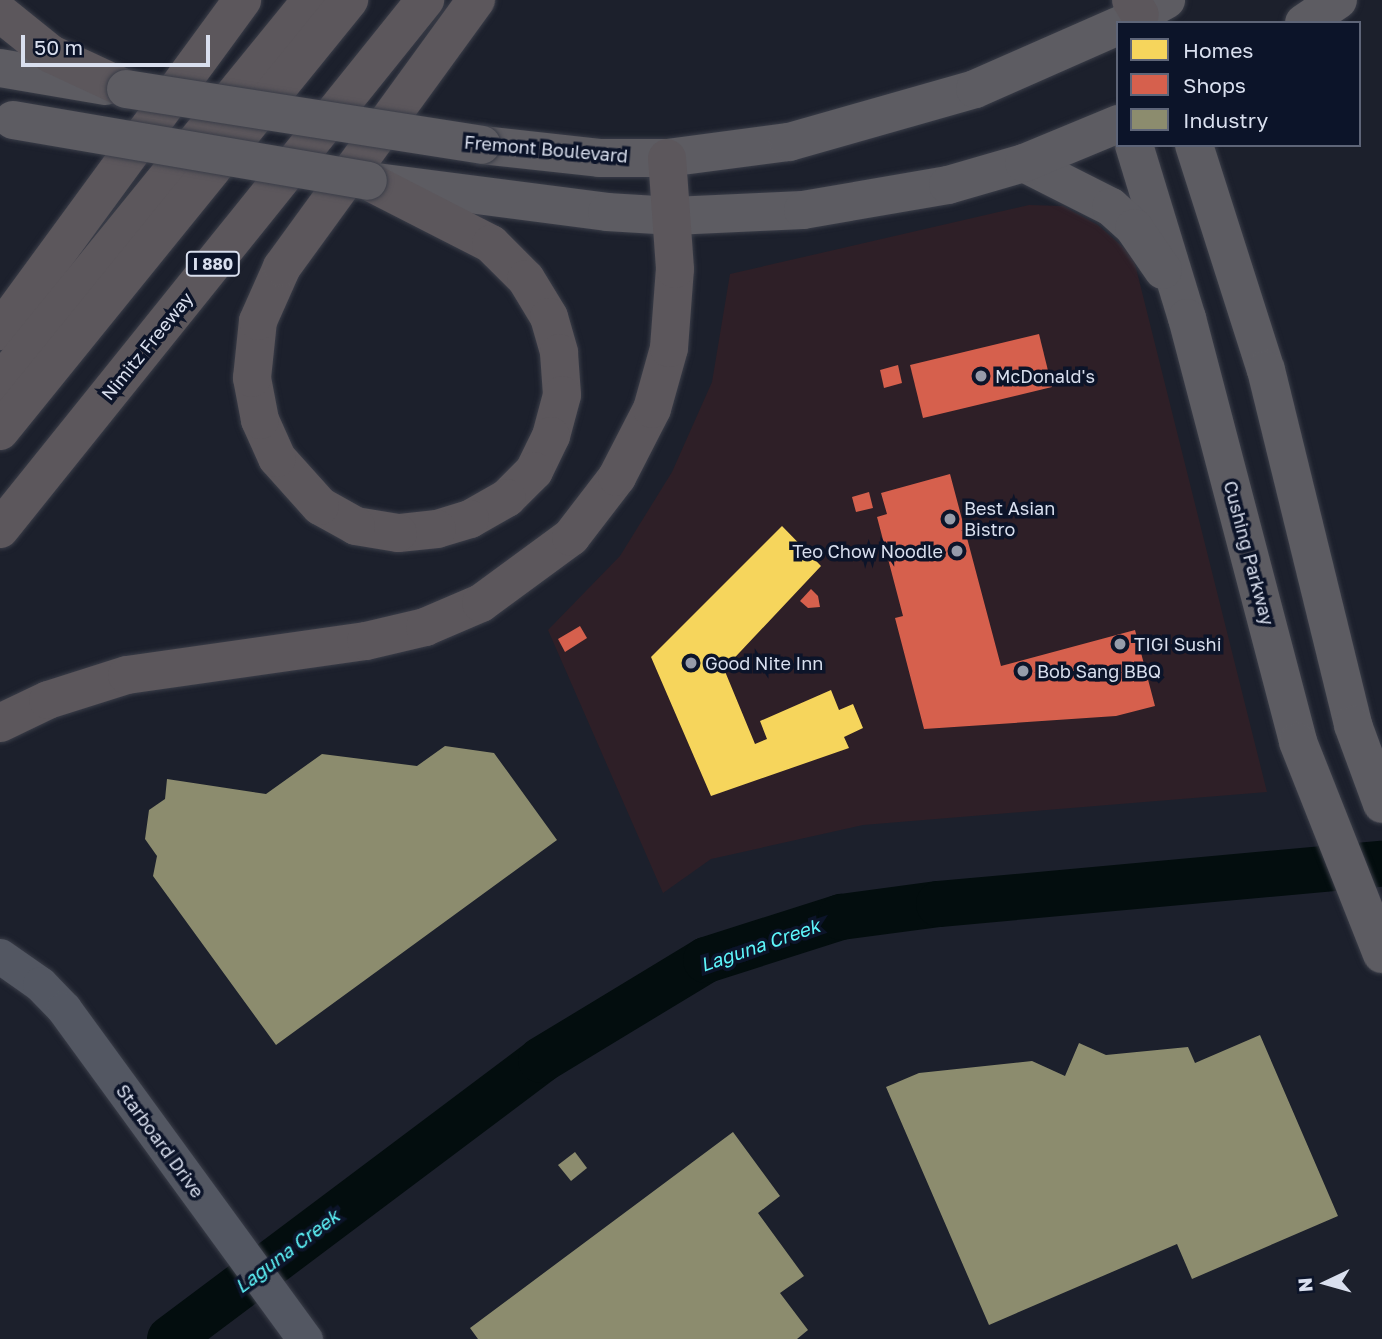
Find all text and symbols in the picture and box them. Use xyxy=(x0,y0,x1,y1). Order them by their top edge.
scale bar xyxy=(24,21,214,65)
legend xyxy=(1116,21,1361,147)
text: 50 m xyxy=(34,34,83,60)
text: Homes xyxy=(1183,37,1253,63)
text: Shops xyxy=(1183,72,1246,98)
text: Industry xyxy=(1183,107,1268,133)
street label: Fremont Boulevard xyxy=(463,131,629,167)
road number: I 880 xyxy=(185,252,241,276)
street label: Nimitz Freeway xyxy=(97,288,197,404)
place label: McDonald's xyxy=(995,365,1095,387)
marker: McDonald's xyxy=(973,368,989,384)
street label: Cushing Parkway xyxy=(1219,479,1279,627)
place label: Best Asian Bistro xyxy=(964,498,1055,540)
marker: Best Asian Bistro xyxy=(942,511,958,527)
place label: Teo Chow Noodle xyxy=(792,540,943,562)
marker: Teo Chow Noodle xyxy=(949,543,965,559)
place label: TIGI Sushi xyxy=(1134,633,1221,655)
marker: TIGI Sushi xyxy=(1112,636,1128,652)
place label: Good Nite Inn xyxy=(705,652,823,674)
marker: Good Nite Inn xyxy=(683,655,699,671)
place label: Bob Sang BBQ xyxy=(1037,660,1161,682)
marker: Bob Sang BBQ xyxy=(1015,663,1031,679)
water label: Laguna Creek xyxy=(697,914,823,976)
street label: Starboard Drive xyxy=(112,1080,208,1202)
water label: Laguna Creek xyxy=(230,1204,344,1298)
north arrow xyxy=(1291,1248,1361,1318)
text: N xyxy=(1292,1277,1317,1293)

